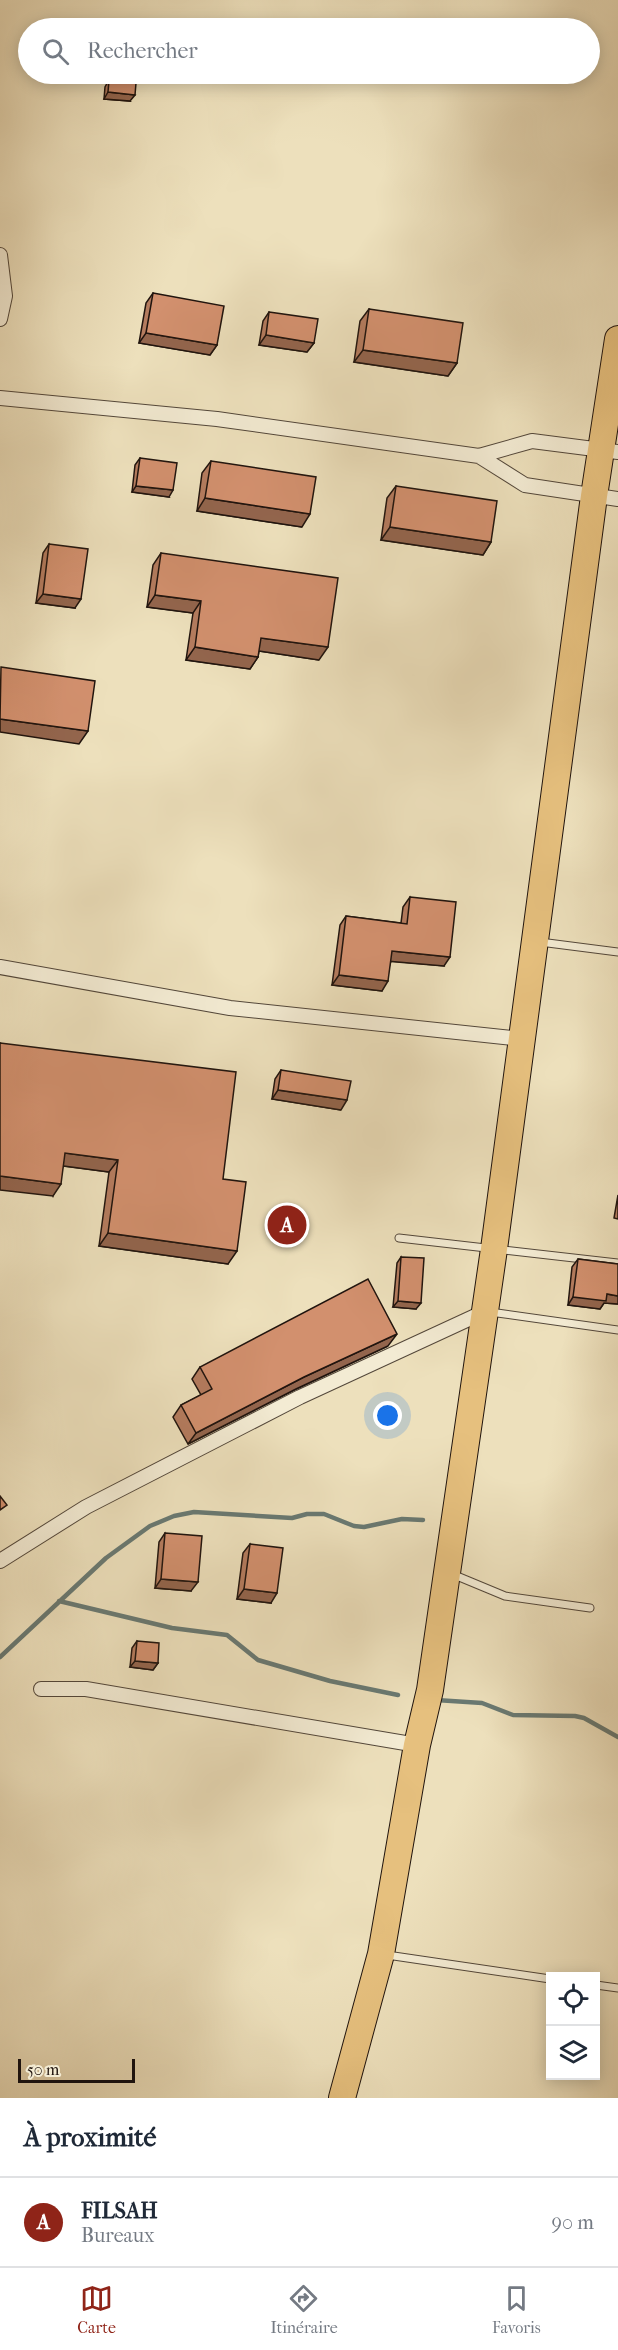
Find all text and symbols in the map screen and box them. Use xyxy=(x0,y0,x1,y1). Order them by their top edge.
search box xyxy=(18,18,600,84)
icon: search xyxy=(39,35,72,68)
text: Rechercher xyxy=(87,38,198,64)
pin: A xyxy=(268,1202,306,1248)
your location xyxy=(373,1401,402,1430)
map controls xyxy=(546,1972,600,2080)
button: locate xyxy=(546,1972,600,2026)
button: layers xyxy=(546,2026,600,2080)
scale bar xyxy=(18,2056,135,2084)
text: 50 m xyxy=(27,2060,59,2079)
text: À proximité xyxy=(24,2122,156,2153)
text: FILSAH xyxy=(81,2198,158,2224)
text: A xyxy=(37,2211,50,2234)
text: 90 m xyxy=(552,2211,594,2234)
text: Bureaux xyxy=(81,2224,155,2247)
tab: Carte xyxy=(77,2282,116,2337)
tab: Itinéraire xyxy=(270,2282,338,2337)
tab: Favoris xyxy=(492,2282,541,2337)

